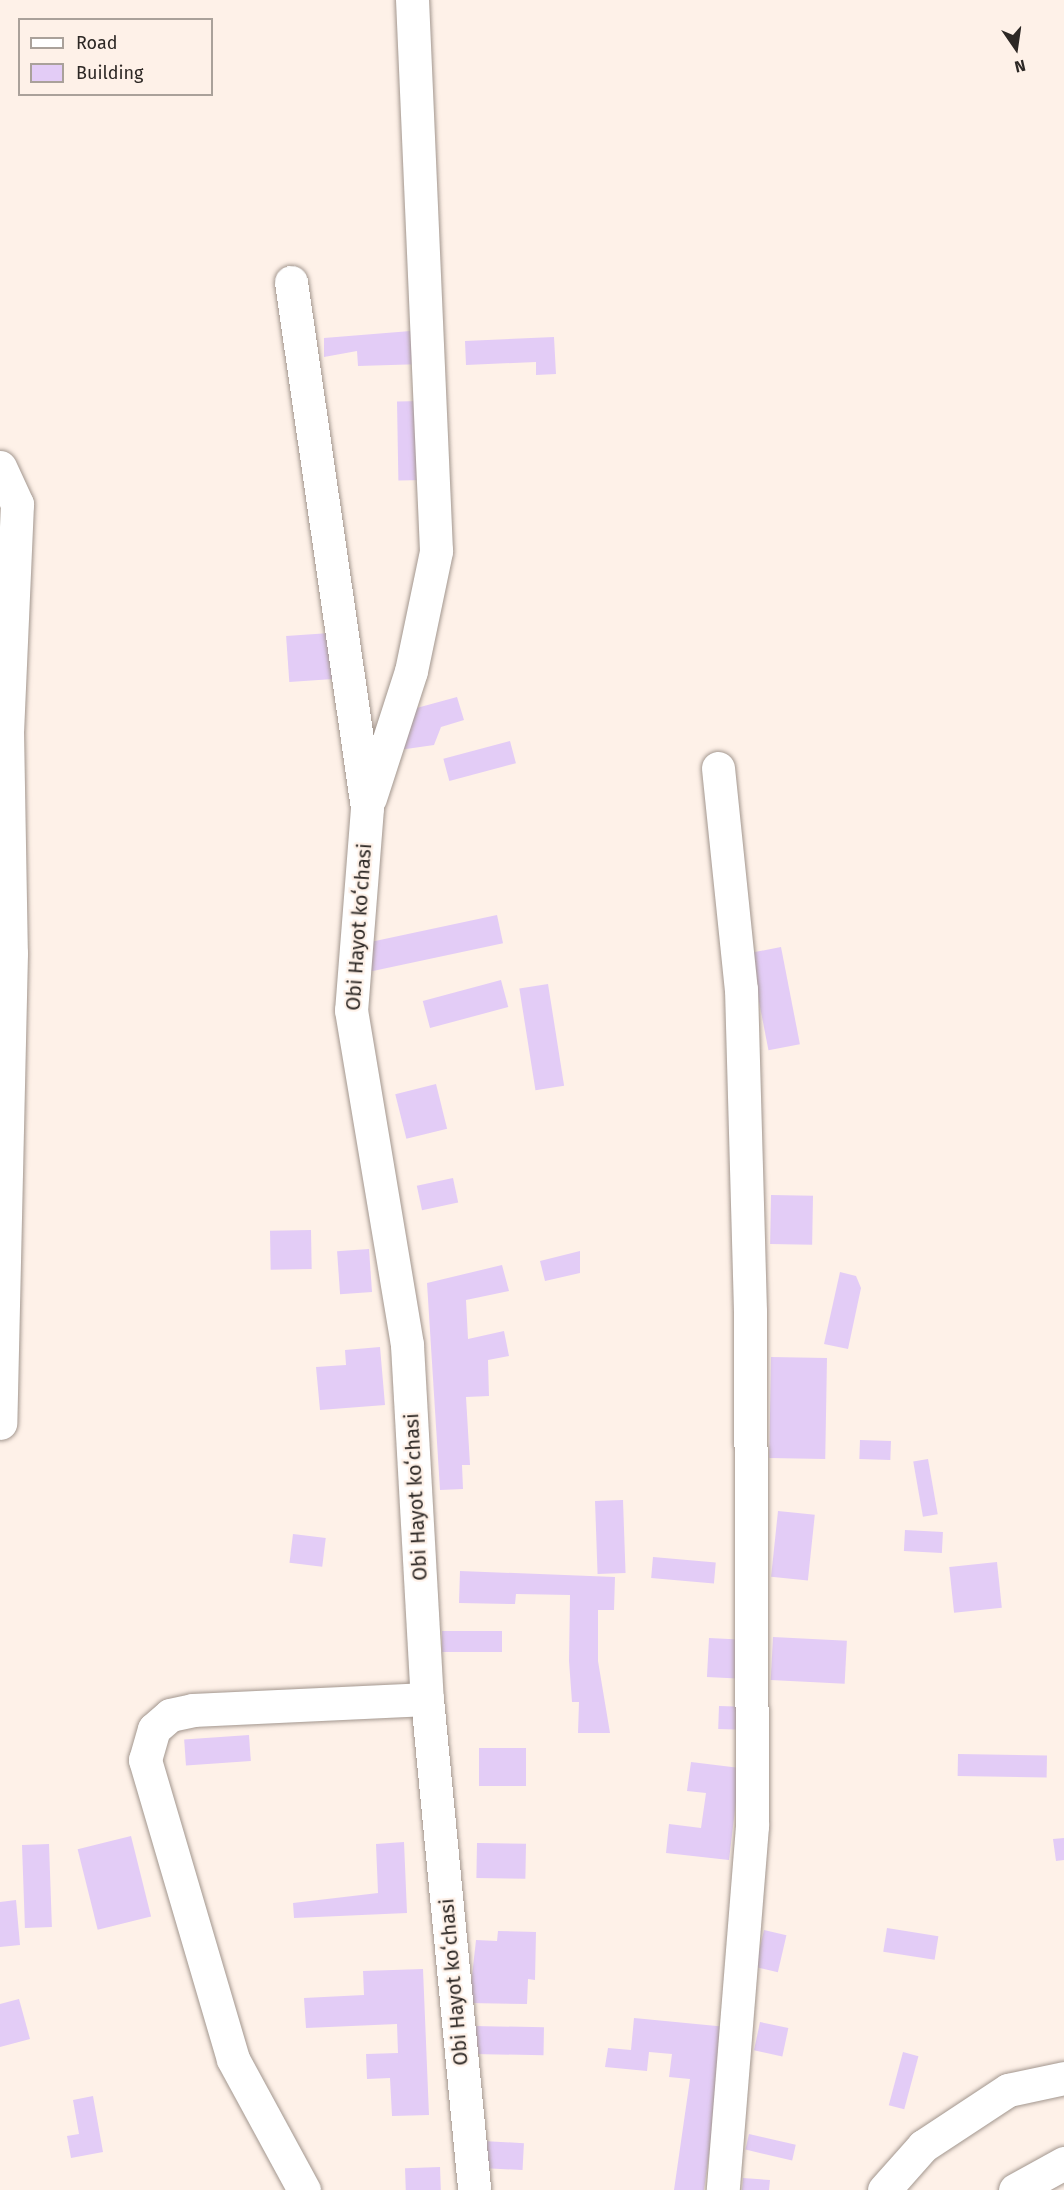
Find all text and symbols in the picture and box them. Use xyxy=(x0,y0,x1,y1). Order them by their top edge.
legend xyxy=(18,18,213,96)
north arrow xyxy=(986,18,1046,78)
text: Road xyxy=(76,32,118,54)
text: N xyxy=(1013,56,1027,76)
text: Building xyxy=(76,62,143,84)
street label: Obi Hayot koʻchasi xyxy=(341,843,377,1011)
street label: Obi Hayot koʻchasi xyxy=(400,1413,432,1581)
street label: Obi Hayot koʻchasi xyxy=(435,1897,473,2067)

